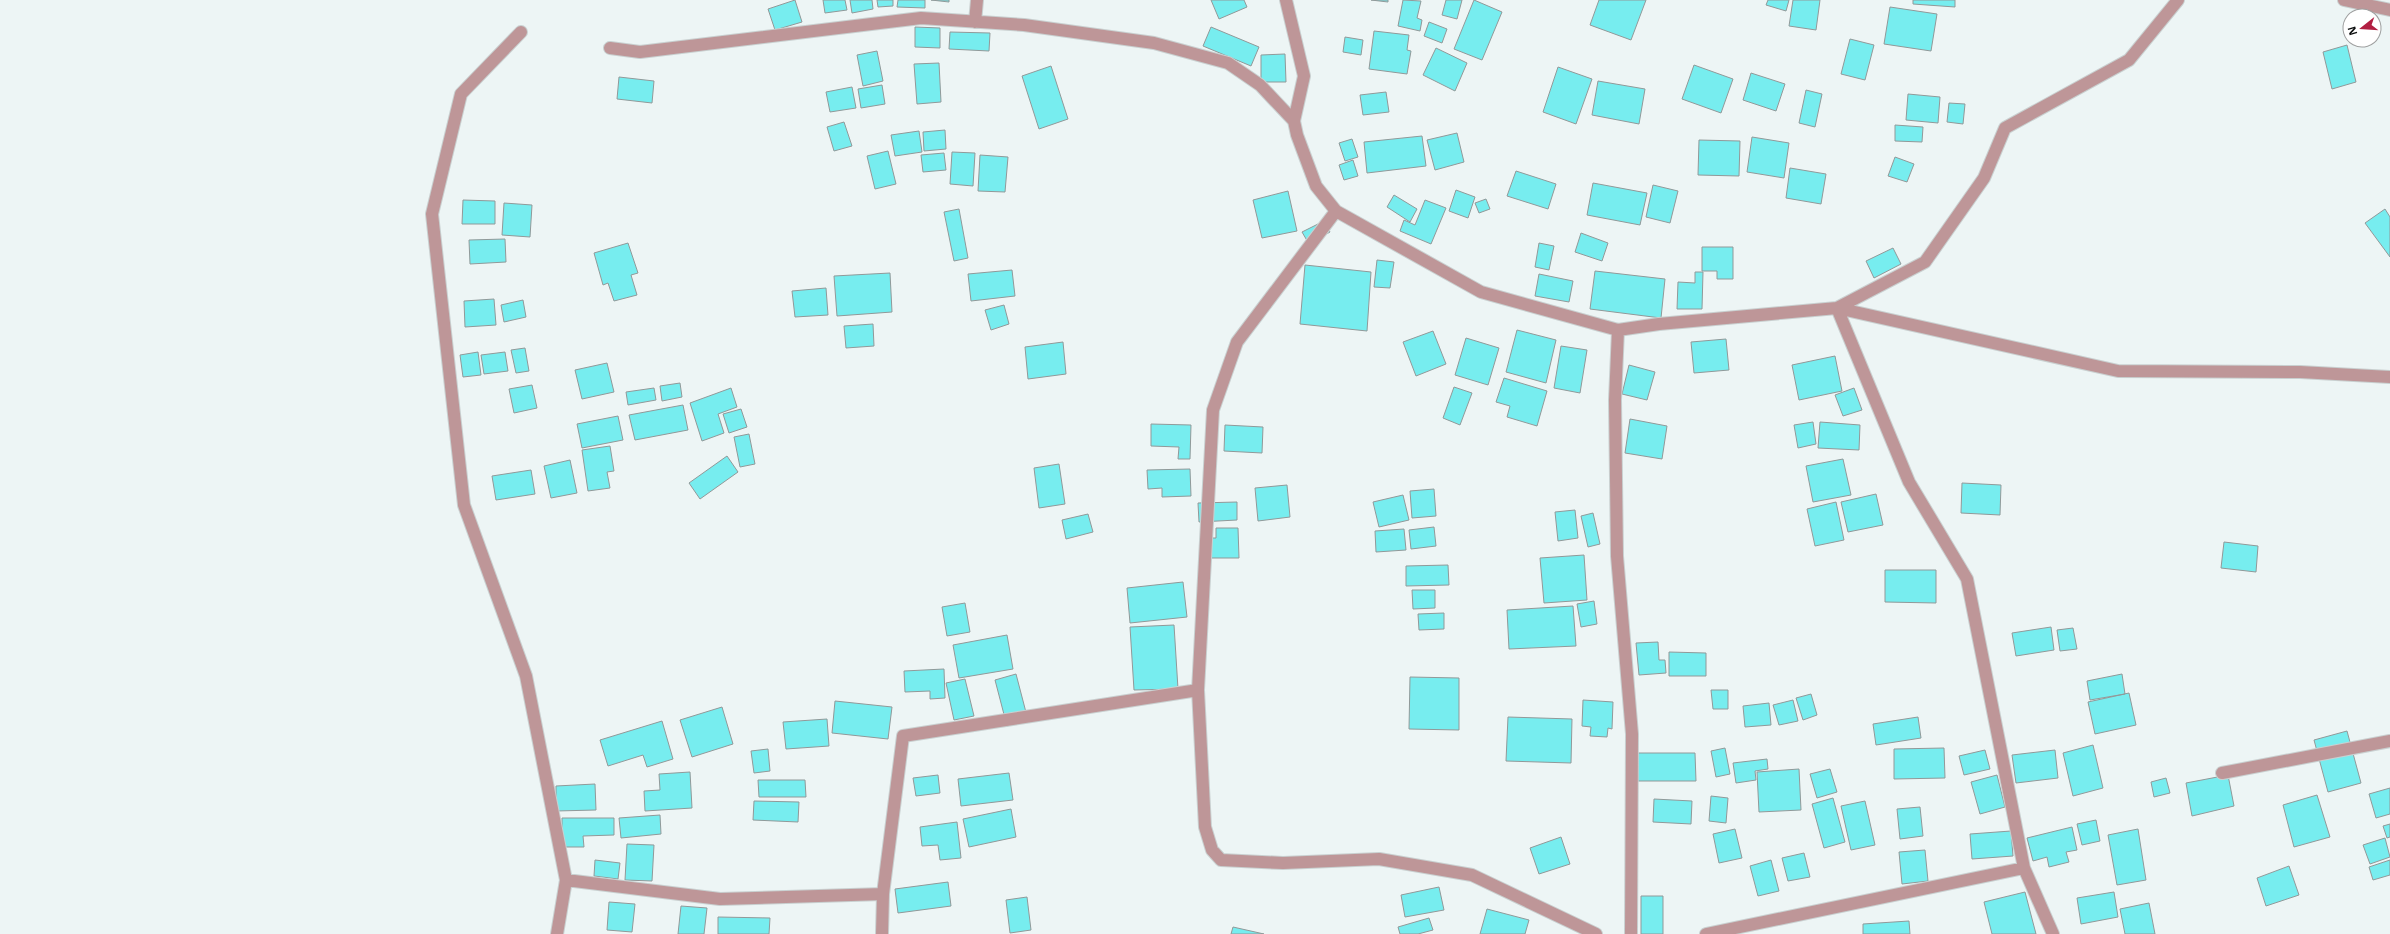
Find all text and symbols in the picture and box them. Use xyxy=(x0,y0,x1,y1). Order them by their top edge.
north arrow xyxy=(2342,8,2382,48)
text: N xyxy=(2343,25,2360,38)

